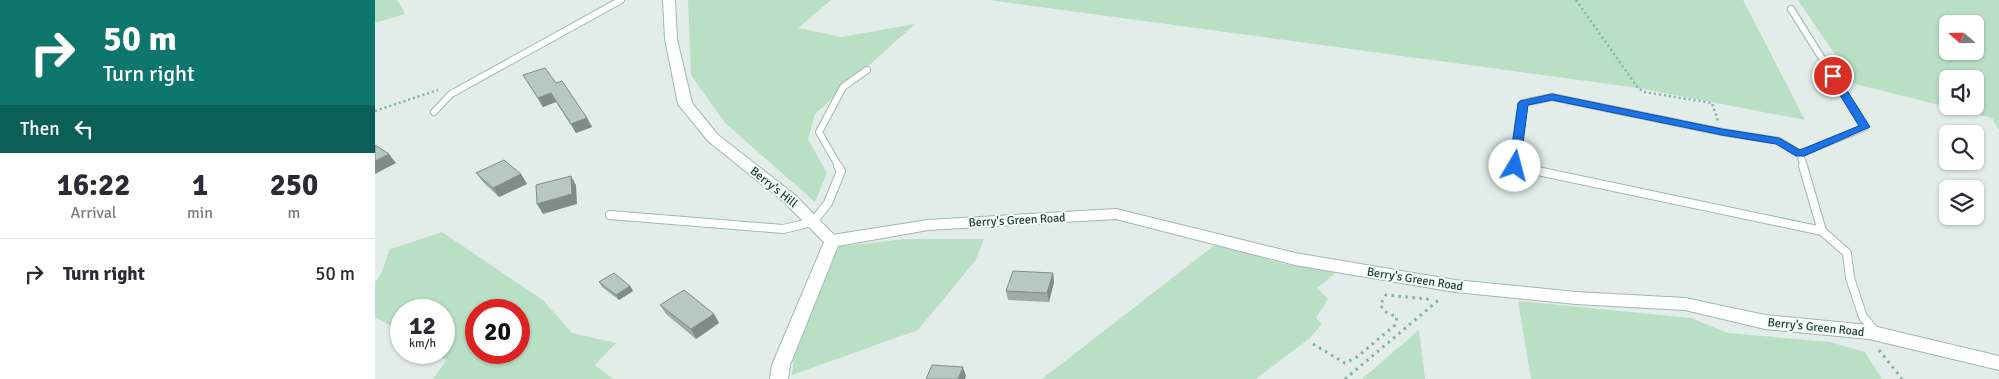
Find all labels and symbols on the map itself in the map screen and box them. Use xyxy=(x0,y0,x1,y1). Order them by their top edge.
north arrow xyxy=(1939,15,1984,60)
pin xyxy=(1812,55,1854,97)
position arrow xyxy=(1488,139,1540,191)
street label: Berry's Hill xyxy=(747,164,801,211)
street label: Berry's Green Road xyxy=(968,210,1066,231)
street label: Berry's Green Road xyxy=(1366,264,1464,295)
speed limit sign: 20 xyxy=(465,299,530,364)
street label: Berry's Green Road xyxy=(1767,315,1865,340)

